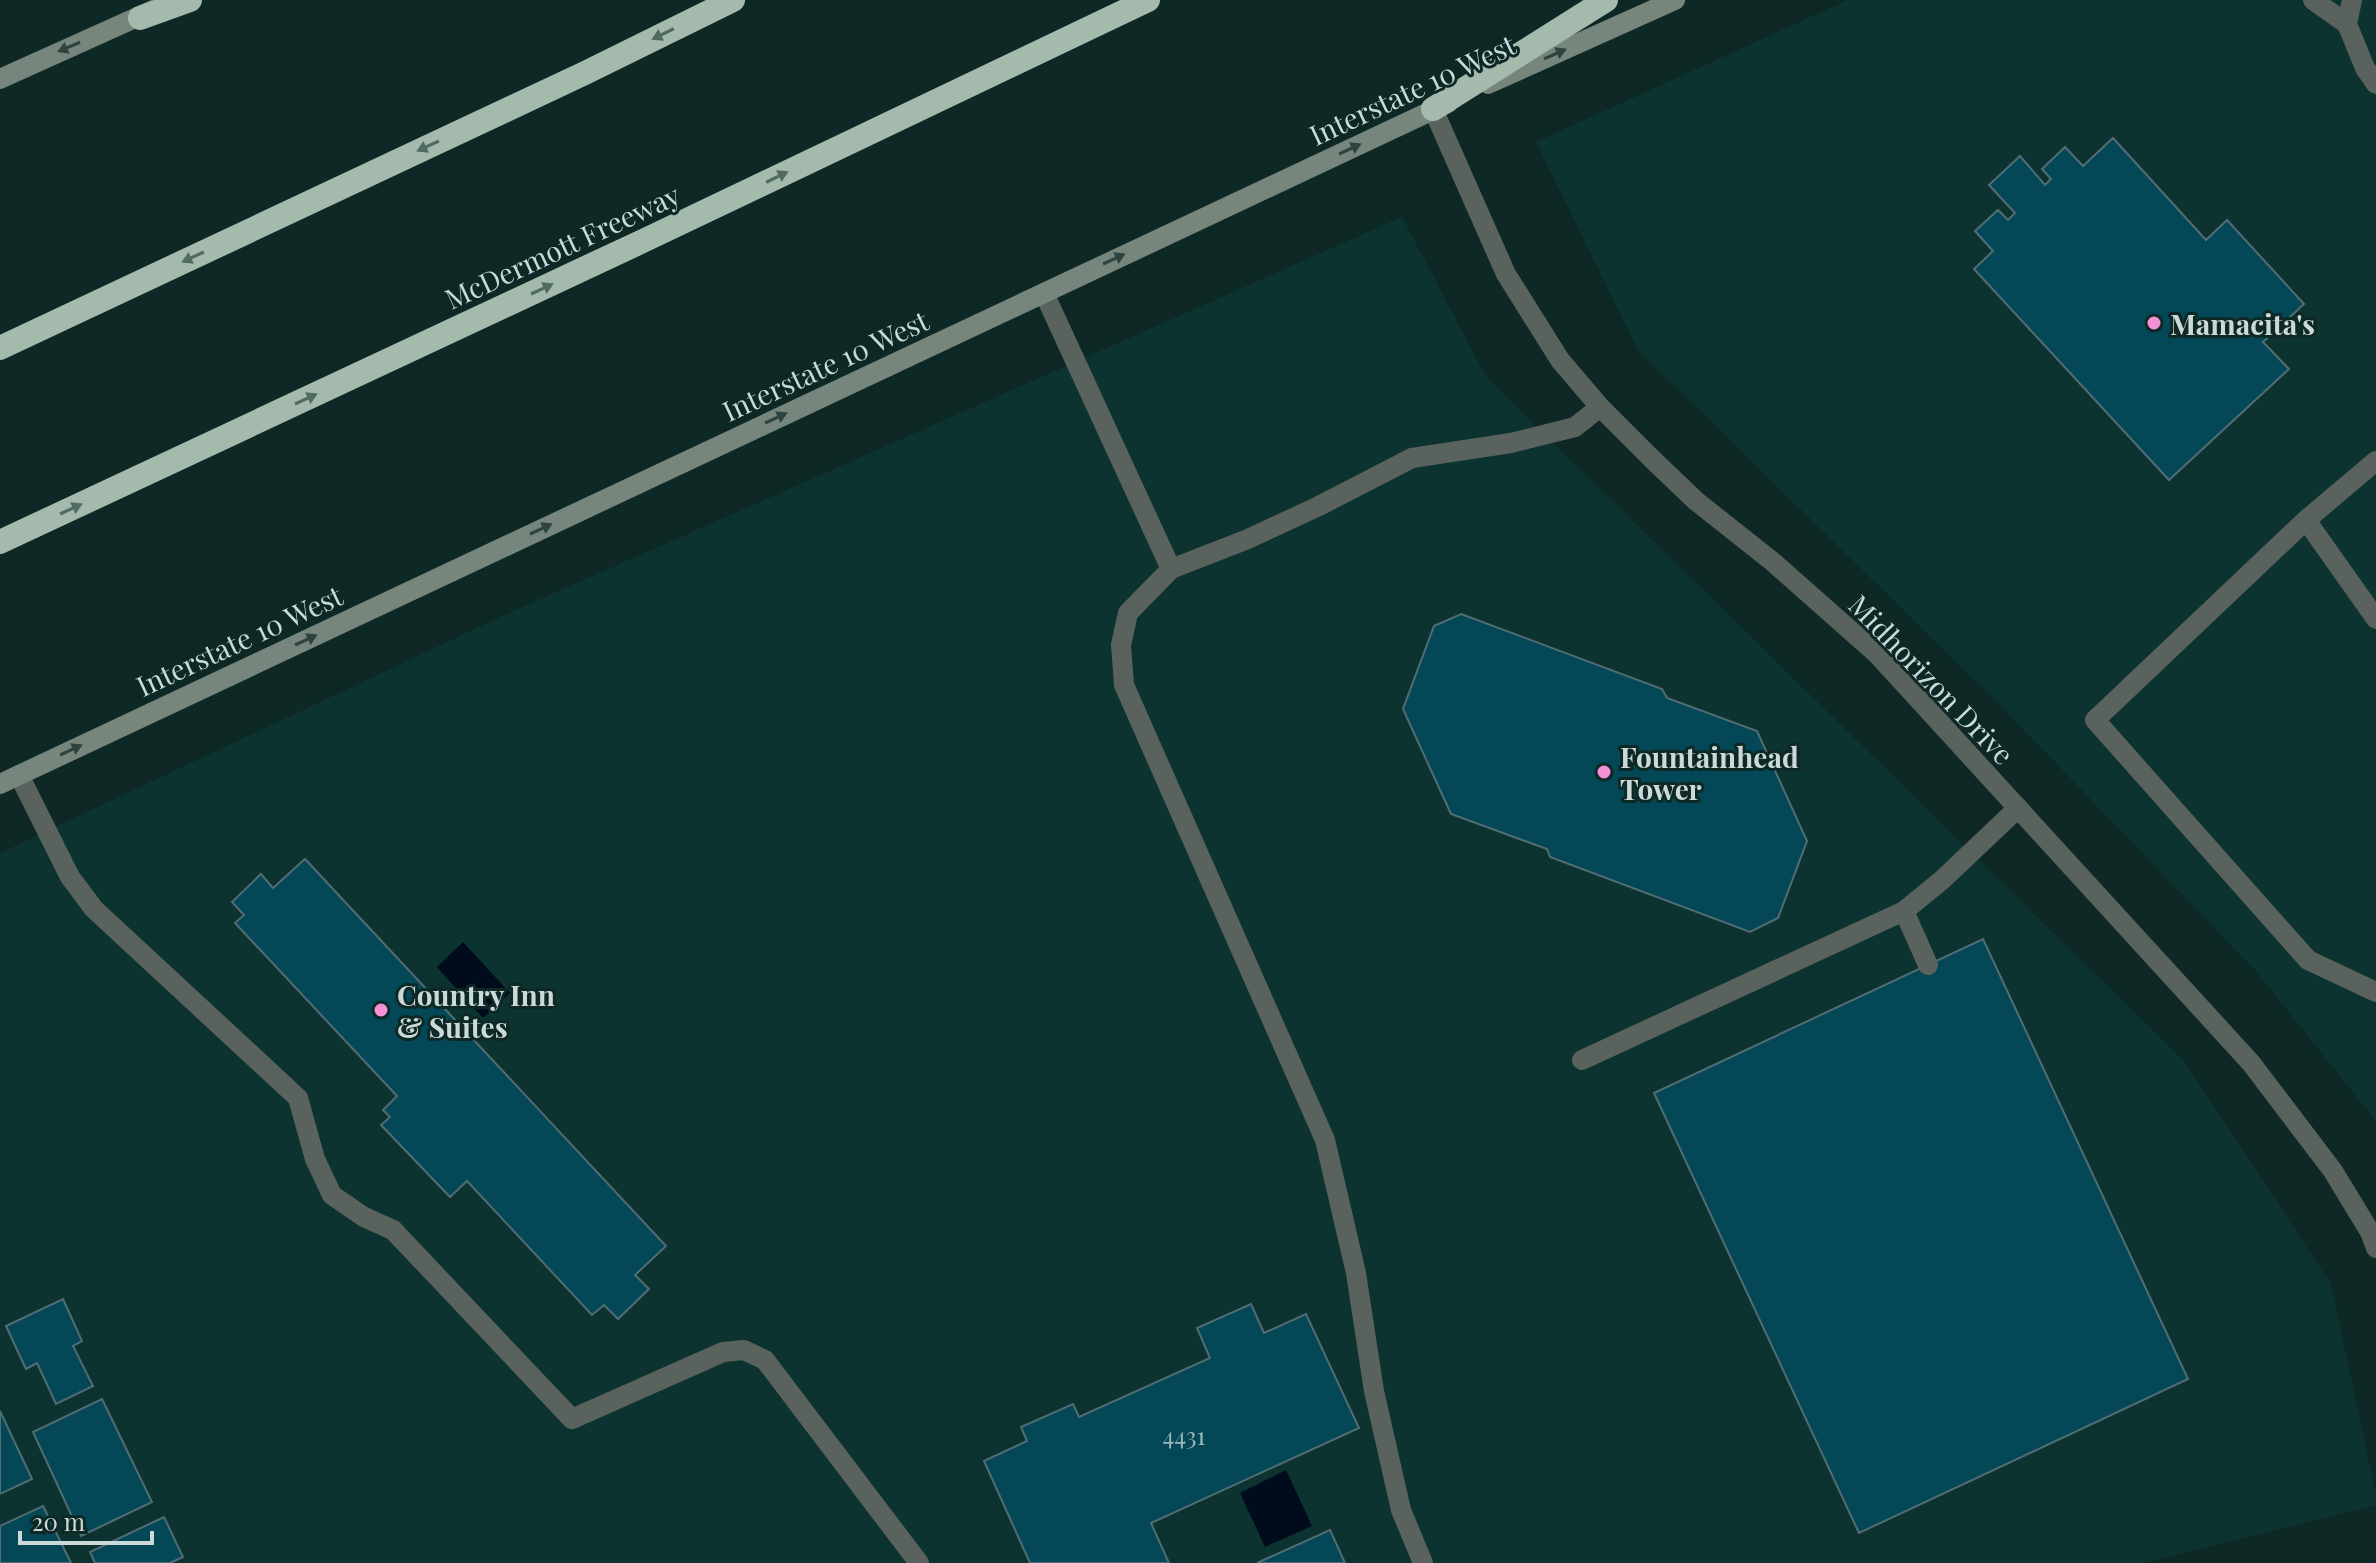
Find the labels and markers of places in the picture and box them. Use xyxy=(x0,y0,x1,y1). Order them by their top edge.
place label: Mamacita's xyxy=(2170,305,2315,342)
marker: Mamacita's xyxy=(2145,314,2163,332)
place label: Fountainhead Tower xyxy=(1620,738,1799,807)
marker: Fountainhead Tower xyxy=(1595,763,1613,781)
place label: Country Inn & Suites xyxy=(397,976,555,1045)
marker: Country Inn & Suites xyxy=(372,1001,390,1019)

